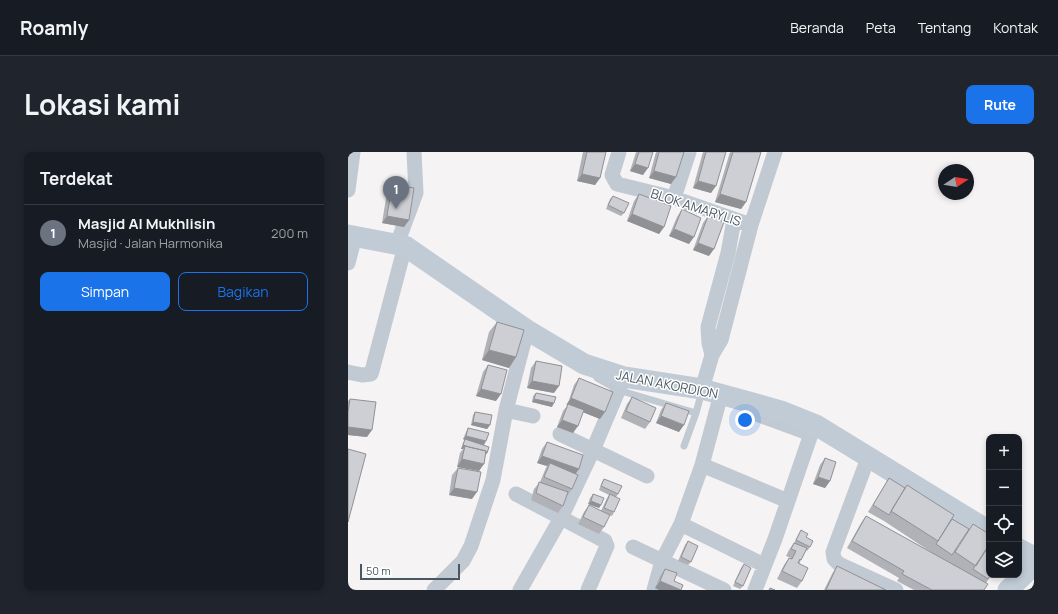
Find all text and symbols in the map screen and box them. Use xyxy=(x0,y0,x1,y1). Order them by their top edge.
text: Roamly xyxy=(20,15,88,41)
text: Beranda xyxy=(790,18,844,37)
text: Peta xyxy=(866,18,896,37)
text: Tentang xyxy=(918,18,971,37)
text: Kontak xyxy=(993,18,1038,37)
text: Lokasi kami xyxy=(24,85,180,123)
button: Rute xyxy=(966,85,1034,124)
north arrow xyxy=(938,164,974,200)
text: Terdekat xyxy=(40,167,113,190)
pin: 1 xyxy=(383,176,409,209)
street label: BLOK AMARYLIS xyxy=(648,184,744,230)
text: Masjid Al Mukhlisin xyxy=(78,213,215,234)
text: 1 xyxy=(50,224,56,242)
text: 200 m xyxy=(271,224,308,242)
text: Masjid · Jalan Harmonika xyxy=(78,234,223,252)
button: Simpan xyxy=(40,272,170,311)
button: Bagikan xyxy=(178,272,308,311)
street label: JALAN AKORDION xyxy=(614,365,720,403)
your location xyxy=(735,410,755,430)
map controls xyxy=(986,434,1022,578)
button: + xyxy=(986,434,1022,470)
button: − xyxy=(986,470,1022,506)
button: locate xyxy=(986,506,1022,542)
button: layers xyxy=(986,542,1022,578)
scale bar xyxy=(360,562,460,581)
text: 50 m xyxy=(366,563,391,578)

